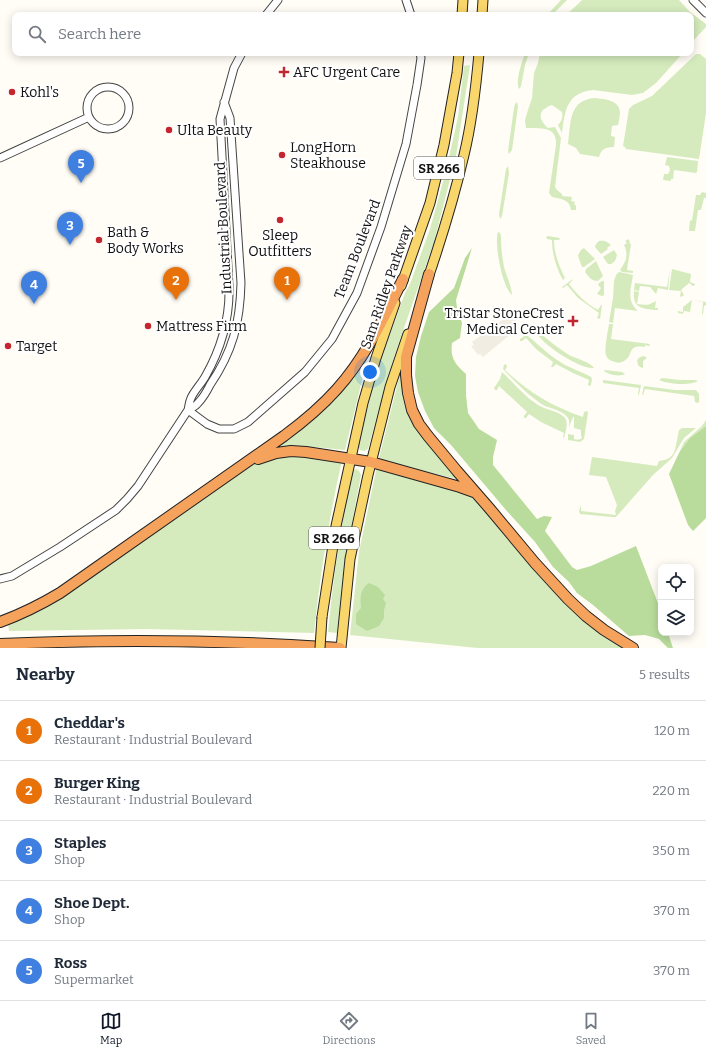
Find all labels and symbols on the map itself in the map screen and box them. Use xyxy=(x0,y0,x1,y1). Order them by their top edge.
place label: AFC Urgent Care xyxy=(293,64,400,81)
marker: AFC Urgent Care xyxy=(278,66,290,78)
place label: Kohl's xyxy=(20,84,59,101)
marker: Kohl's xyxy=(7,87,17,97)
place label: Ulta Beauty xyxy=(177,122,253,139)
marker: Ulta Beauty xyxy=(164,125,174,135)
place label: LongHorn Steakhouse xyxy=(290,139,366,172)
pin: 5 xyxy=(68,150,94,183)
marker: LongHorn Steakhouse xyxy=(277,150,287,160)
road number: SR 266 xyxy=(414,157,464,179)
street label: Industrial Boulevard xyxy=(212,161,235,295)
street label: Team Boulevard xyxy=(331,197,384,301)
pin: 3 xyxy=(57,212,83,245)
marker: Sleep Outfitters xyxy=(275,215,285,225)
street label: Sam Ridley Parkway xyxy=(357,222,416,351)
place label: Bath & Body Works xyxy=(107,224,184,257)
place label: Sleep Outfitters xyxy=(248,227,312,260)
marker: Bath & Body Works xyxy=(94,235,104,245)
pin: 2 xyxy=(163,267,189,300)
pin: 1 xyxy=(274,267,300,300)
pin: 4 xyxy=(21,271,47,304)
place label: TriStar StoneCrest Medical Center xyxy=(445,305,564,338)
marker: TriStar StoneCrest Medical Center xyxy=(567,315,579,327)
place label: Mattress Firm xyxy=(156,318,248,335)
marker: Mattress Firm xyxy=(143,321,153,331)
place label: Target xyxy=(16,338,57,355)
marker: Target xyxy=(3,341,13,351)
your location xyxy=(360,362,380,382)
road number: SR 266 xyxy=(309,527,359,549)

